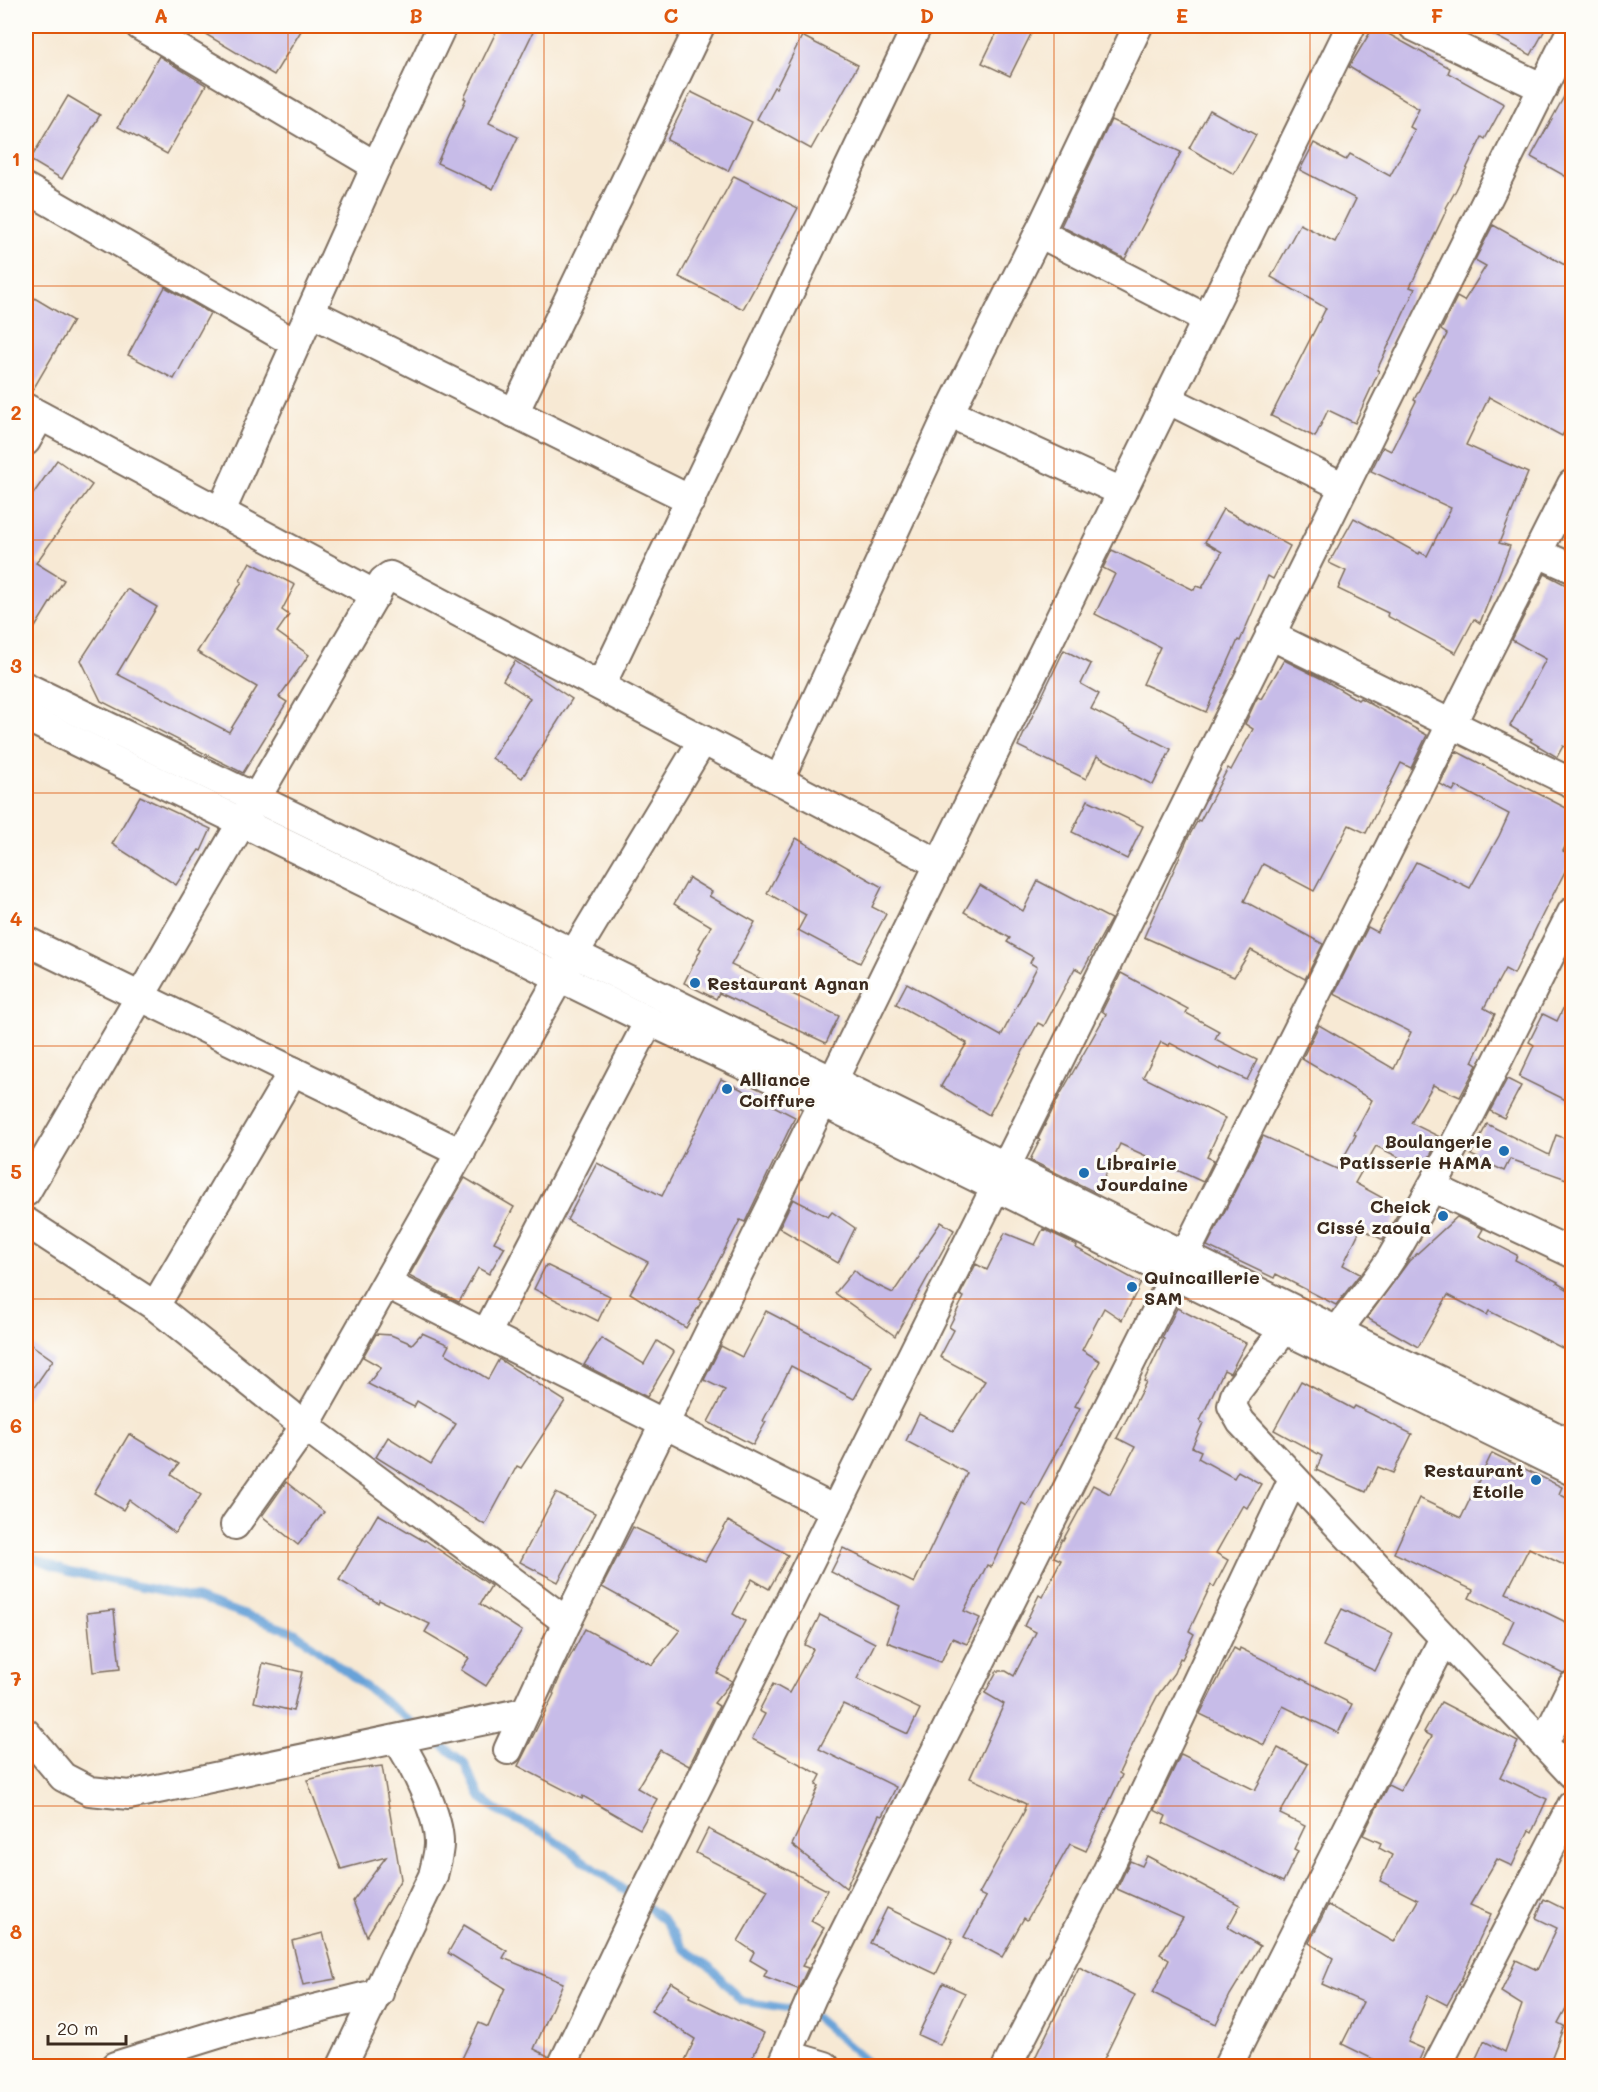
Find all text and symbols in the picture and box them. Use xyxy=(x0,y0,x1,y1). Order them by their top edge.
text: A xyxy=(154,2,168,28)
text: B xyxy=(409,2,423,28)
text: C xyxy=(664,2,679,28)
text: D xyxy=(920,2,934,28)
text: E xyxy=(1176,2,1188,28)
text: F xyxy=(1431,2,1444,28)
text: 1 xyxy=(12,145,20,171)
text: 2 xyxy=(10,399,22,425)
text: 3 xyxy=(10,652,22,678)
text: 4 xyxy=(10,905,23,931)
place label: Restaurant Agnan xyxy=(707,971,869,995)
marker: Restaurant Agnan xyxy=(688,976,702,990)
place label: Alliance Coiffure xyxy=(739,1067,815,1112)
marker: Alliance Coiffure xyxy=(720,1082,734,1096)
place label: Boulangerie Patisserie HAMA xyxy=(1339,1129,1492,1174)
marker: Boulangerie Patisserie HAMA xyxy=(1497,1144,1511,1158)
place label: Librairie Jourdaine xyxy=(1096,1151,1188,1196)
text: 5 xyxy=(10,1158,22,1184)
marker: Librairie Jourdaine xyxy=(1077,1166,1091,1180)
place label: Cheick Cissé zaouia xyxy=(1317,1194,1431,1239)
marker: Cheick Cissé zaouia xyxy=(1436,1209,1450,1223)
place label: Quincaillerie SAM xyxy=(1144,1265,1260,1310)
marker: Quincaillerie SAM xyxy=(1125,1280,1139,1294)
text: 6 xyxy=(10,1412,22,1438)
place label: Restaurant Etoile xyxy=(1424,1458,1524,1503)
marker: Restaurant Etoile xyxy=(1529,1473,1543,1487)
text: 7 xyxy=(10,1665,22,1691)
text: 8 xyxy=(10,1918,22,1944)
scale bar xyxy=(48,2008,126,2046)
text: 20 m xyxy=(57,2016,98,2040)

